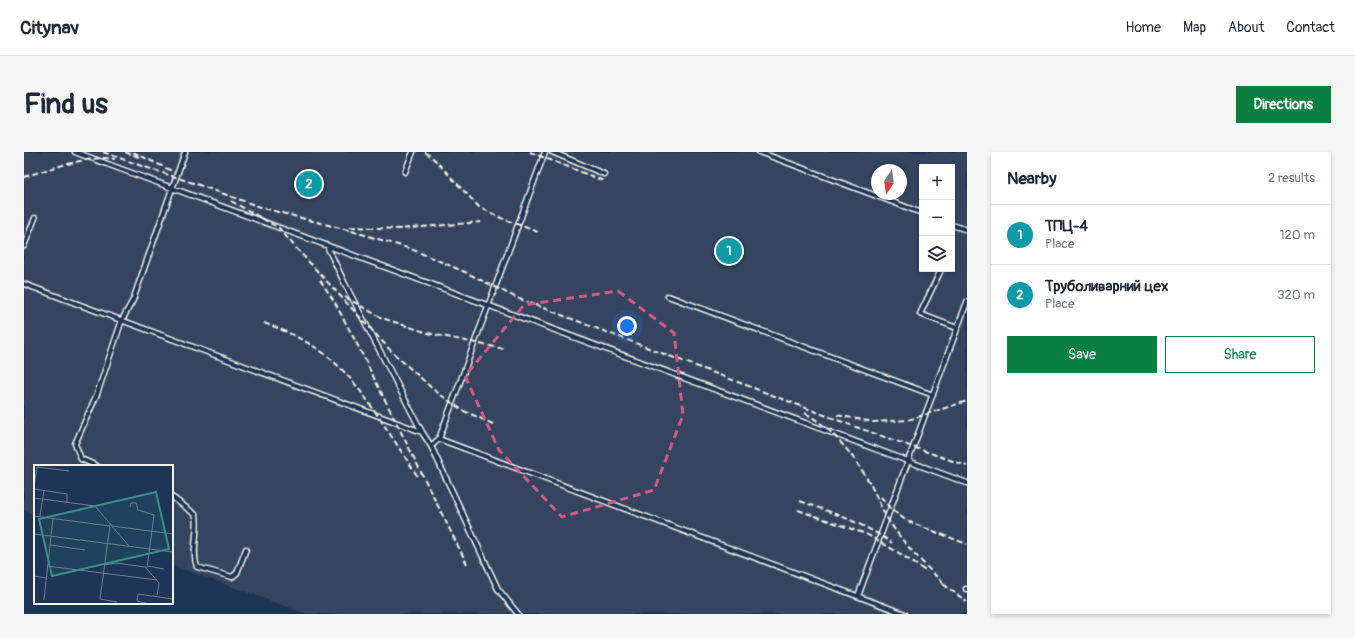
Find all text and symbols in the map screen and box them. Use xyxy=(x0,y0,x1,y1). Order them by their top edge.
text: Citynav xyxy=(20,16,79,40)
text: Home xyxy=(1126,19,1161,36)
text: Map xyxy=(1183,19,1206,36)
text: About xyxy=(1228,19,1264,36)
text: Contact xyxy=(1286,19,1335,36)
button: Directions xyxy=(1236,86,1331,123)
text: Find us xyxy=(24,87,108,122)
north arrow xyxy=(871,164,907,200)
map controls xyxy=(919,164,955,272)
button: + xyxy=(919,164,955,200)
text: Nearby xyxy=(1007,168,1056,189)
pin: 2 xyxy=(296,169,322,199)
text: 2 results xyxy=(1268,170,1315,186)
button: − xyxy=(919,200,955,236)
text: ТПЦ-4 xyxy=(1045,217,1088,236)
text: 1 xyxy=(1017,227,1023,243)
text: 120 m xyxy=(1279,227,1315,243)
pin: 1 xyxy=(716,236,742,266)
button: layers xyxy=(919,236,955,272)
text: Place xyxy=(1045,236,1074,252)
text: Труболиварний цех xyxy=(1045,277,1168,296)
text: 2 xyxy=(1016,287,1024,303)
text: 320 m xyxy=(1277,287,1315,303)
text: Place xyxy=(1045,296,1074,312)
your location xyxy=(617,316,637,336)
button: Save xyxy=(1007,336,1157,373)
button: Share xyxy=(1165,336,1315,373)
inset map xyxy=(34,465,173,604)

